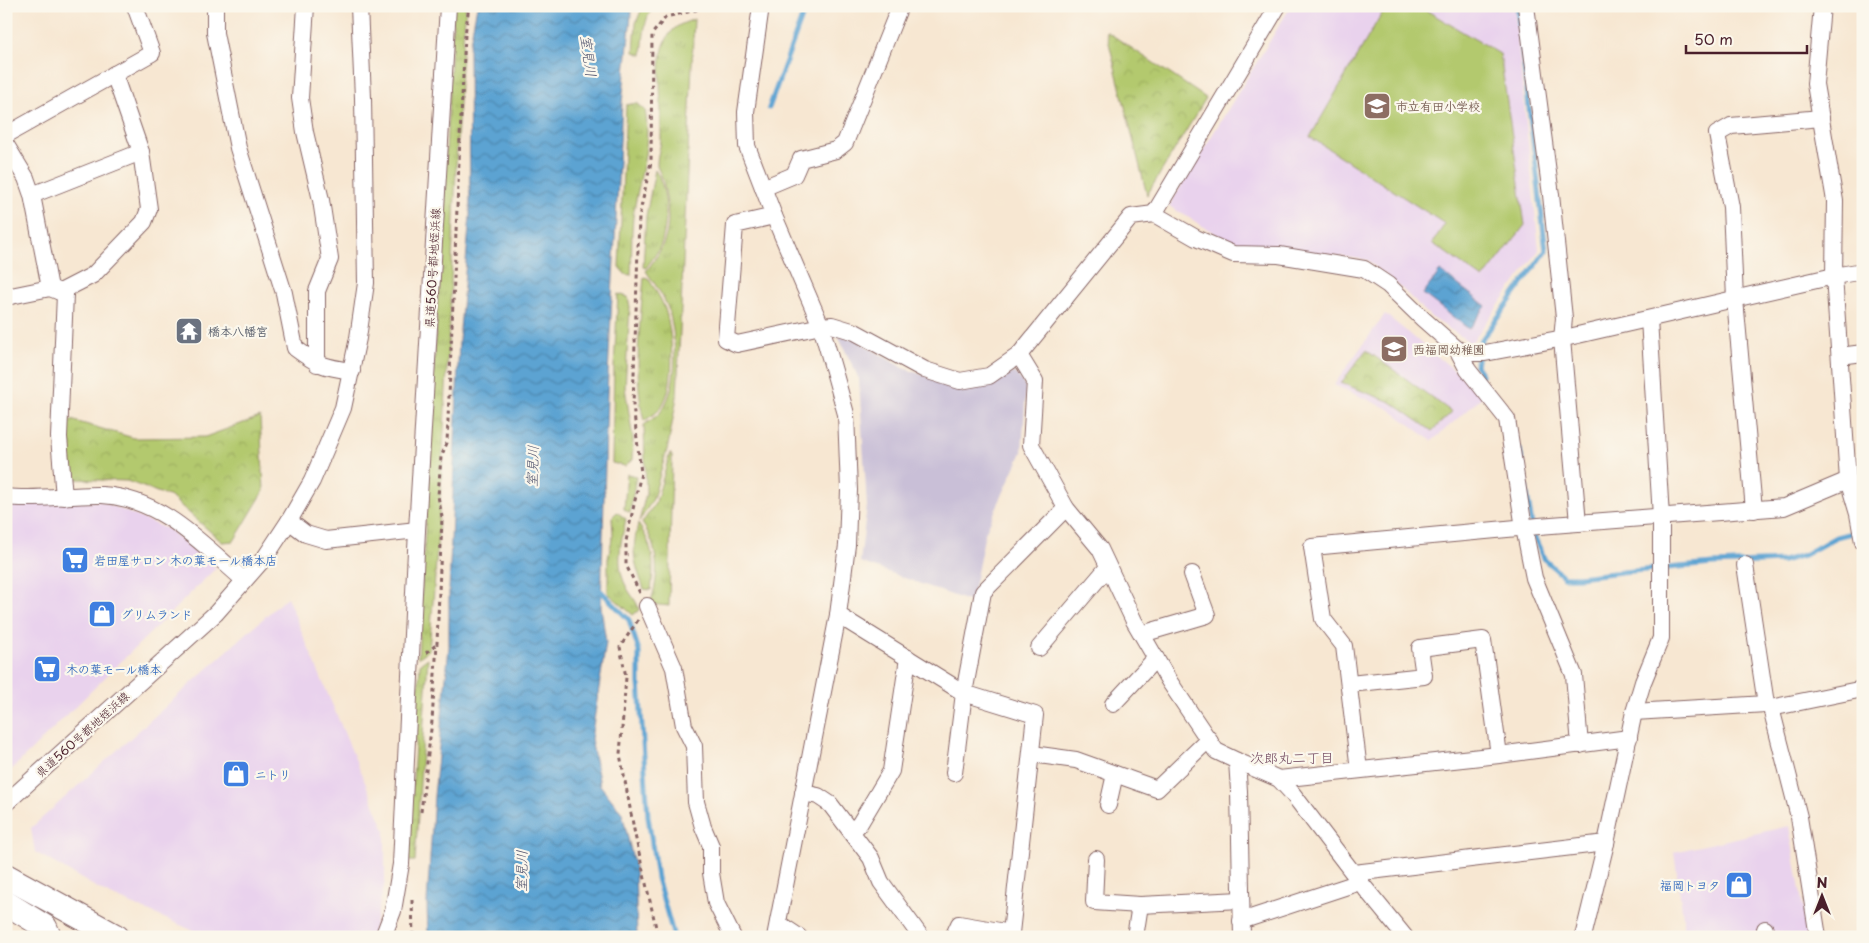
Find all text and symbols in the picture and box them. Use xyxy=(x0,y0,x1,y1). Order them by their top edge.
scale bar xyxy=(1686,22,1808,54)
text: 50 m xyxy=(1694,27,1733,50)
water label: 室見川 xyxy=(576,34,602,78)
school or university icon: 市立有田小学校 xyxy=(1362,91,1392,121)
place label: 市立有田小学校 xyxy=(1396,97,1480,115)
street label: 県道560号都地姪浜線 xyxy=(420,207,444,329)
temple icon: 橋本八幡宮 xyxy=(174,316,204,346)
place label: 橋本八幡宮 xyxy=(208,322,268,340)
school or university icon: 西福岡幼稚園 xyxy=(1379,334,1409,364)
place label: 西福岡幼稚園 xyxy=(1413,340,1485,358)
water label: 室見川 xyxy=(521,445,543,487)
supermarket icon: 岩田屋サロン 木の葉モール橋本店 xyxy=(60,545,90,575)
place label: 岩田屋サロン 木の葉モール橋本店 xyxy=(94,551,277,569)
shop icon: グリムランド xyxy=(87,599,117,629)
place label: グリムランド xyxy=(121,605,193,623)
supermarket icon: 木の葉モール橋本 xyxy=(32,654,62,684)
place label: 木の葉モール橋本 xyxy=(66,660,163,678)
street label: 県道560号都地姪浜線 xyxy=(31,687,133,781)
district label: 次郎丸二丁目 xyxy=(1250,747,1334,768)
shop icon: ニトリ xyxy=(221,759,251,789)
place label: ニトリ xyxy=(255,765,291,783)
water label: 室見川 xyxy=(510,850,532,892)
shop icon: 福岡トヨタ xyxy=(1724,870,1754,900)
north arrow xyxy=(1796,870,1846,920)
text: N xyxy=(1816,872,1828,893)
place label: 福岡トヨタ xyxy=(1660,876,1720,894)

